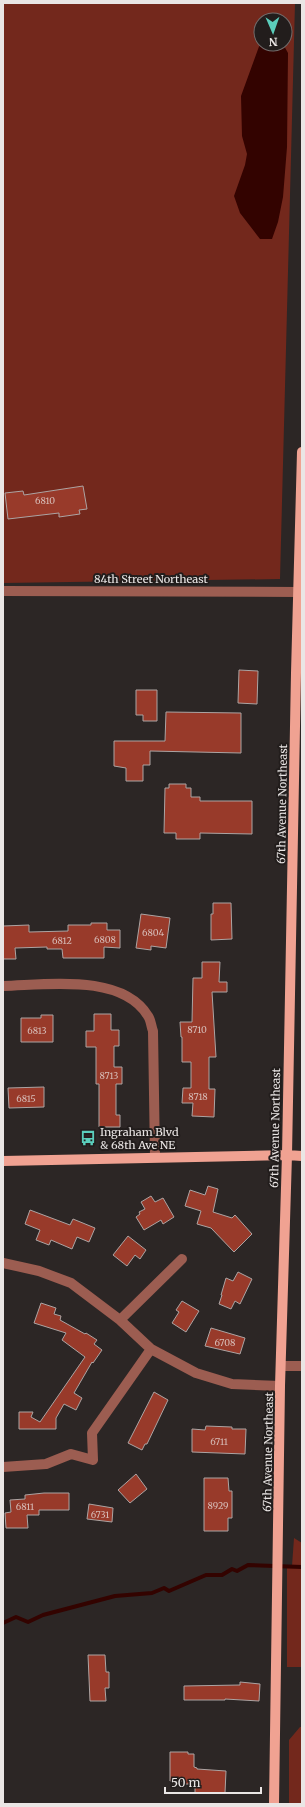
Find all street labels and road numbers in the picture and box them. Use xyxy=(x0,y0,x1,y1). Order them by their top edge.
street label: 84th Street Northeast xyxy=(94,572,209,586)
street label: 67th Avenue Northeast xyxy=(274,743,290,864)
street label: 67th Avenue Northeast xyxy=(267,1067,283,1188)
street label: 67th Avenue Northeast xyxy=(260,1391,276,1512)

